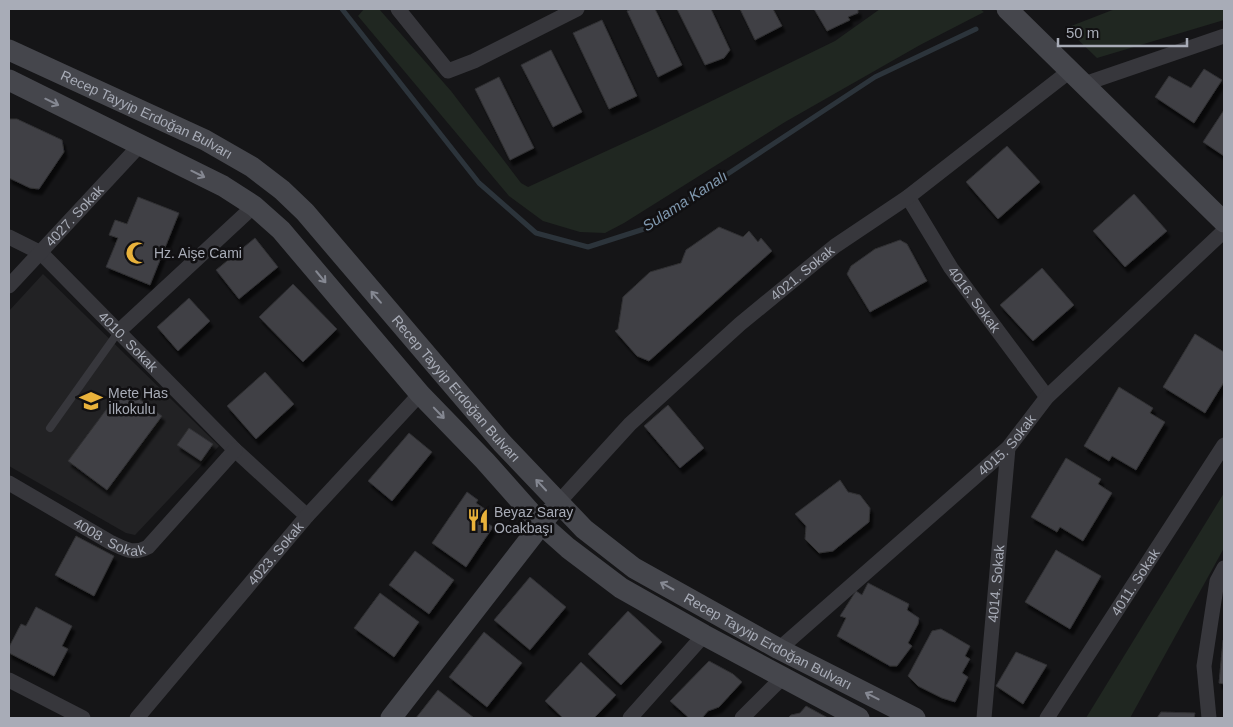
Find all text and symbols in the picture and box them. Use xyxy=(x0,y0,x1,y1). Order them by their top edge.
scale bar xyxy=(1058,15,1187,47)
text: 50 m xyxy=(1066,24,1099,41)
street label: Recep Tayyip Erdoğan Bulvarı xyxy=(58,67,235,162)
one-way arrow xyxy=(44,98,59,107)
water label: Sulama Kanalı xyxy=(639,167,730,234)
one-way arrow xyxy=(190,170,205,179)
street label: 4027. Sokak xyxy=(42,181,107,250)
mosque icon: Hz. Aişe Cami xyxy=(124,240,150,266)
street label: 4021. Sokak xyxy=(767,241,838,304)
place label: Hz. Aişe Cami xyxy=(154,245,242,261)
street label: 4016. Sokak xyxy=(945,263,1005,336)
one-way arrow xyxy=(315,271,326,284)
one-way arrow xyxy=(371,290,382,303)
street label: 4010. Sokak xyxy=(95,308,162,376)
street label: Recep Tayyip Erdoğan Bulvarı xyxy=(389,312,524,465)
place label: Mete Has İlkokulu xyxy=(108,385,168,417)
school or university icon: Mete Has İlkokulu xyxy=(78,388,104,414)
one-way arrow xyxy=(432,407,444,419)
street label: 4015. Sokak xyxy=(974,410,1039,479)
one-way arrow xyxy=(535,478,547,491)
place label: Beyaz Saray Ocakbaşı xyxy=(494,504,573,536)
restaurant icon: Beyaz Saray Ocakbaşı xyxy=(465,507,491,533)
street label: 4008. Sokak xyxy=(71,514,148,559)
street label: 4023. Sokak xyxy=(244,518,307,588)
street label: 4014. Sokak xyxy=(985,543,1007,623)
street label: 4011. Sokak xyxy=(1108,545,1163,619)
one-way arrow xyxy=(659,581,674,591)
street label: Recep Tayyip Erdoğan Bulvarı xyxy=(681,590,855,693)
one-way arrow xyxy=(864,691,879,701)

